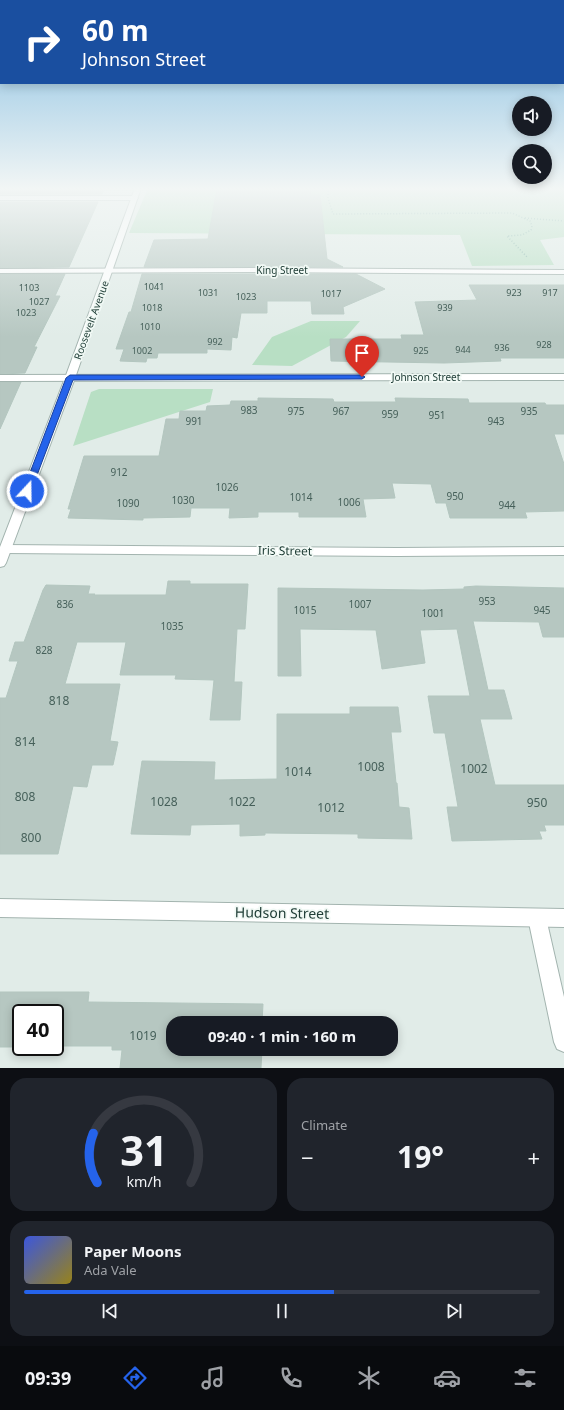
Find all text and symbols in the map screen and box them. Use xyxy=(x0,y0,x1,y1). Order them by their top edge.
text: 60 m xyxy=(82,11,149,49)
icon: right xyxy=(16,16,68,68)
text: Johnson Street xyxy=(82,47,206,71)
map controls xyxy=(512,96,552,184)
button: sound xyxy=(512,96,552,136)
button: search xyxy=(512,144,552,184)
street label: King Street xyxy=(256,263,308,277)
street label: Roosevelt Avenue xyxy=(70,278,112,361)
house number: 1041 xyxy=(144,280,164,293)
house number: 1103 xyxy=(19,281,39,294)
house number: 1031 xyxy=(198,286,218,299)
house number: 923 xyxy=(506,286,522,299)
house number: 917 xyxy=(542,286,558,299)
house number: 1017 xyxy=(321,287,341,300)
house number: 1023 xyxy=(236,290,256,303)
house number: 1027 xyxy=(29,295,49,308)
house number: 1018 xyxy=(142,301,162,314)
house number: 939 xyxy=(437,301,453,314)
house number: 1023 xyxy=(16,306,36,319)
house number: 1010 xyxy=(140,320,160,333)
house number: 992 xyxy=(207,335,223,348)
pin xyxy=(345,336,379,377)
house number: 928 xyxy=(536,338,552,351)
house number: 936 xyxy=(494,341,510,354)
icon: arrive xyxy=(351,342,373,364)
house number: 944 xyxy=(455,343,471,356)
house number: 1002 xyxy=(132,344,152,357)
house number: 925 xyxy=(413,344,429,357)
street label: Johnson Street xyxy=(391,370,461,384)
house number: 983 xyxy=(240,403,258,417)
house number: 975 xyxy=(287,404,305,418)
house number: 967 xyxy=(332,404,350,418)
house number: 935 xyxy=(520,404,538,418)
house number: 959 xyxy=(381,407,399,421)
house number: 951 xyxy=(428,408,446,422)
house number: 991 xyxy=(185,414,203,428)
house number: 943 xyxy=(487,414,505,428)
house number: 912 xyxy=(110,465,128,479)
position arrow xyxy=(6,470,48,512)
house number: 1026 xyxy=(216,480,239,494)
house number: 950 xyxy=(446,489,464,503)
house number: 1014 xyxy=(290,490,313,504)
house number: 1030 xyxy=(172,493,195,507)
house number: 1006 xyxy=(338,495,361,509)
house number: 1090 xyxy=(117,496,140,510)
house number: 944 xyxy=(498,498,516,512)
street label: Iris Street xyxy=(258,542,313,559)
house number: 953 xyxy=(478,594,496,608)
house number: 836 xyxy=(56,597,74,611)
house number: 1007 xyxy=(349,597,372,611)
house number: 1015 xyxy=(294,603,317,617)
house number: 945 xyxy=(533,603,551,617)
house number: 1001 xyxy=(422,606,444,620)
house number: 1035 xyxy=(161,619,184,633)
house number: 828 xyxy=(35,643,53,657)
house number: 818 xyxy=(49,692,69,709)
house number: 814 xyxy=(15,733,35,750)
house number: 1008 xyxy=(357,758,385,775)
house number: 1002 xyxy=(460,760,488,777)
house number: 1014 xyxy=(284,763,312,780)
house number: 808 xyxy=(15,788,35,805)
house number: 1028 xyxy=(150,793,178,810)
house number: 1022 xyxy=(228,793,256,810)
house number: 950 xyxy=(527,794,547,811)
house number: 1012 xyxy=(317,799,345,816)
house number: 800 xyxy=(21,829,41,846)
street label: Hudson Street xyxy=(235,902,329,923)
speed limit sign: 40 xyxy=(12,1004,64,1056)
text: 09:40 · 1 min · 160 m xyxy=(208,1026,356,1046)
house number: 1019 xyxy=(129,1027,157,1044)
text: Climate xyxy=(301,1116,347,1134)
text: 31 xyxy=(120,1121,167,1177)
text: 19° xyxy=(397,1136,444,1177)
text: − xyxy=(301,1142,314,1172)
text: + xyxy=(527,1142,540,1172)
text: km/h xyxy=(126,1171,161,1190)
text: Paper Moons xyxy=(84,1241,182,1261)
text: Ada Vale xyxy=(84,1261,137,1279)
icon: previous xyxy=(99,1300,121,1322)
icon: pause xyxy=(271,1300,293,1322)
icon: next xyxy=(443,1300,465,1322)
icon: directions xyxy=(121,1364,149,1392)
icon: music xyxy=(199,1364,227,1392)
icon: phone xyxy=(277,1364,305,1392)
icon: climate xyxy=(355,1364,383,1392)
icon: car xyxy=(433,1364,461,1392)
icon: filters xyxy=(511,1364,539,1392)
text: 09:39 xyxy=(25,1366,71,1390)

